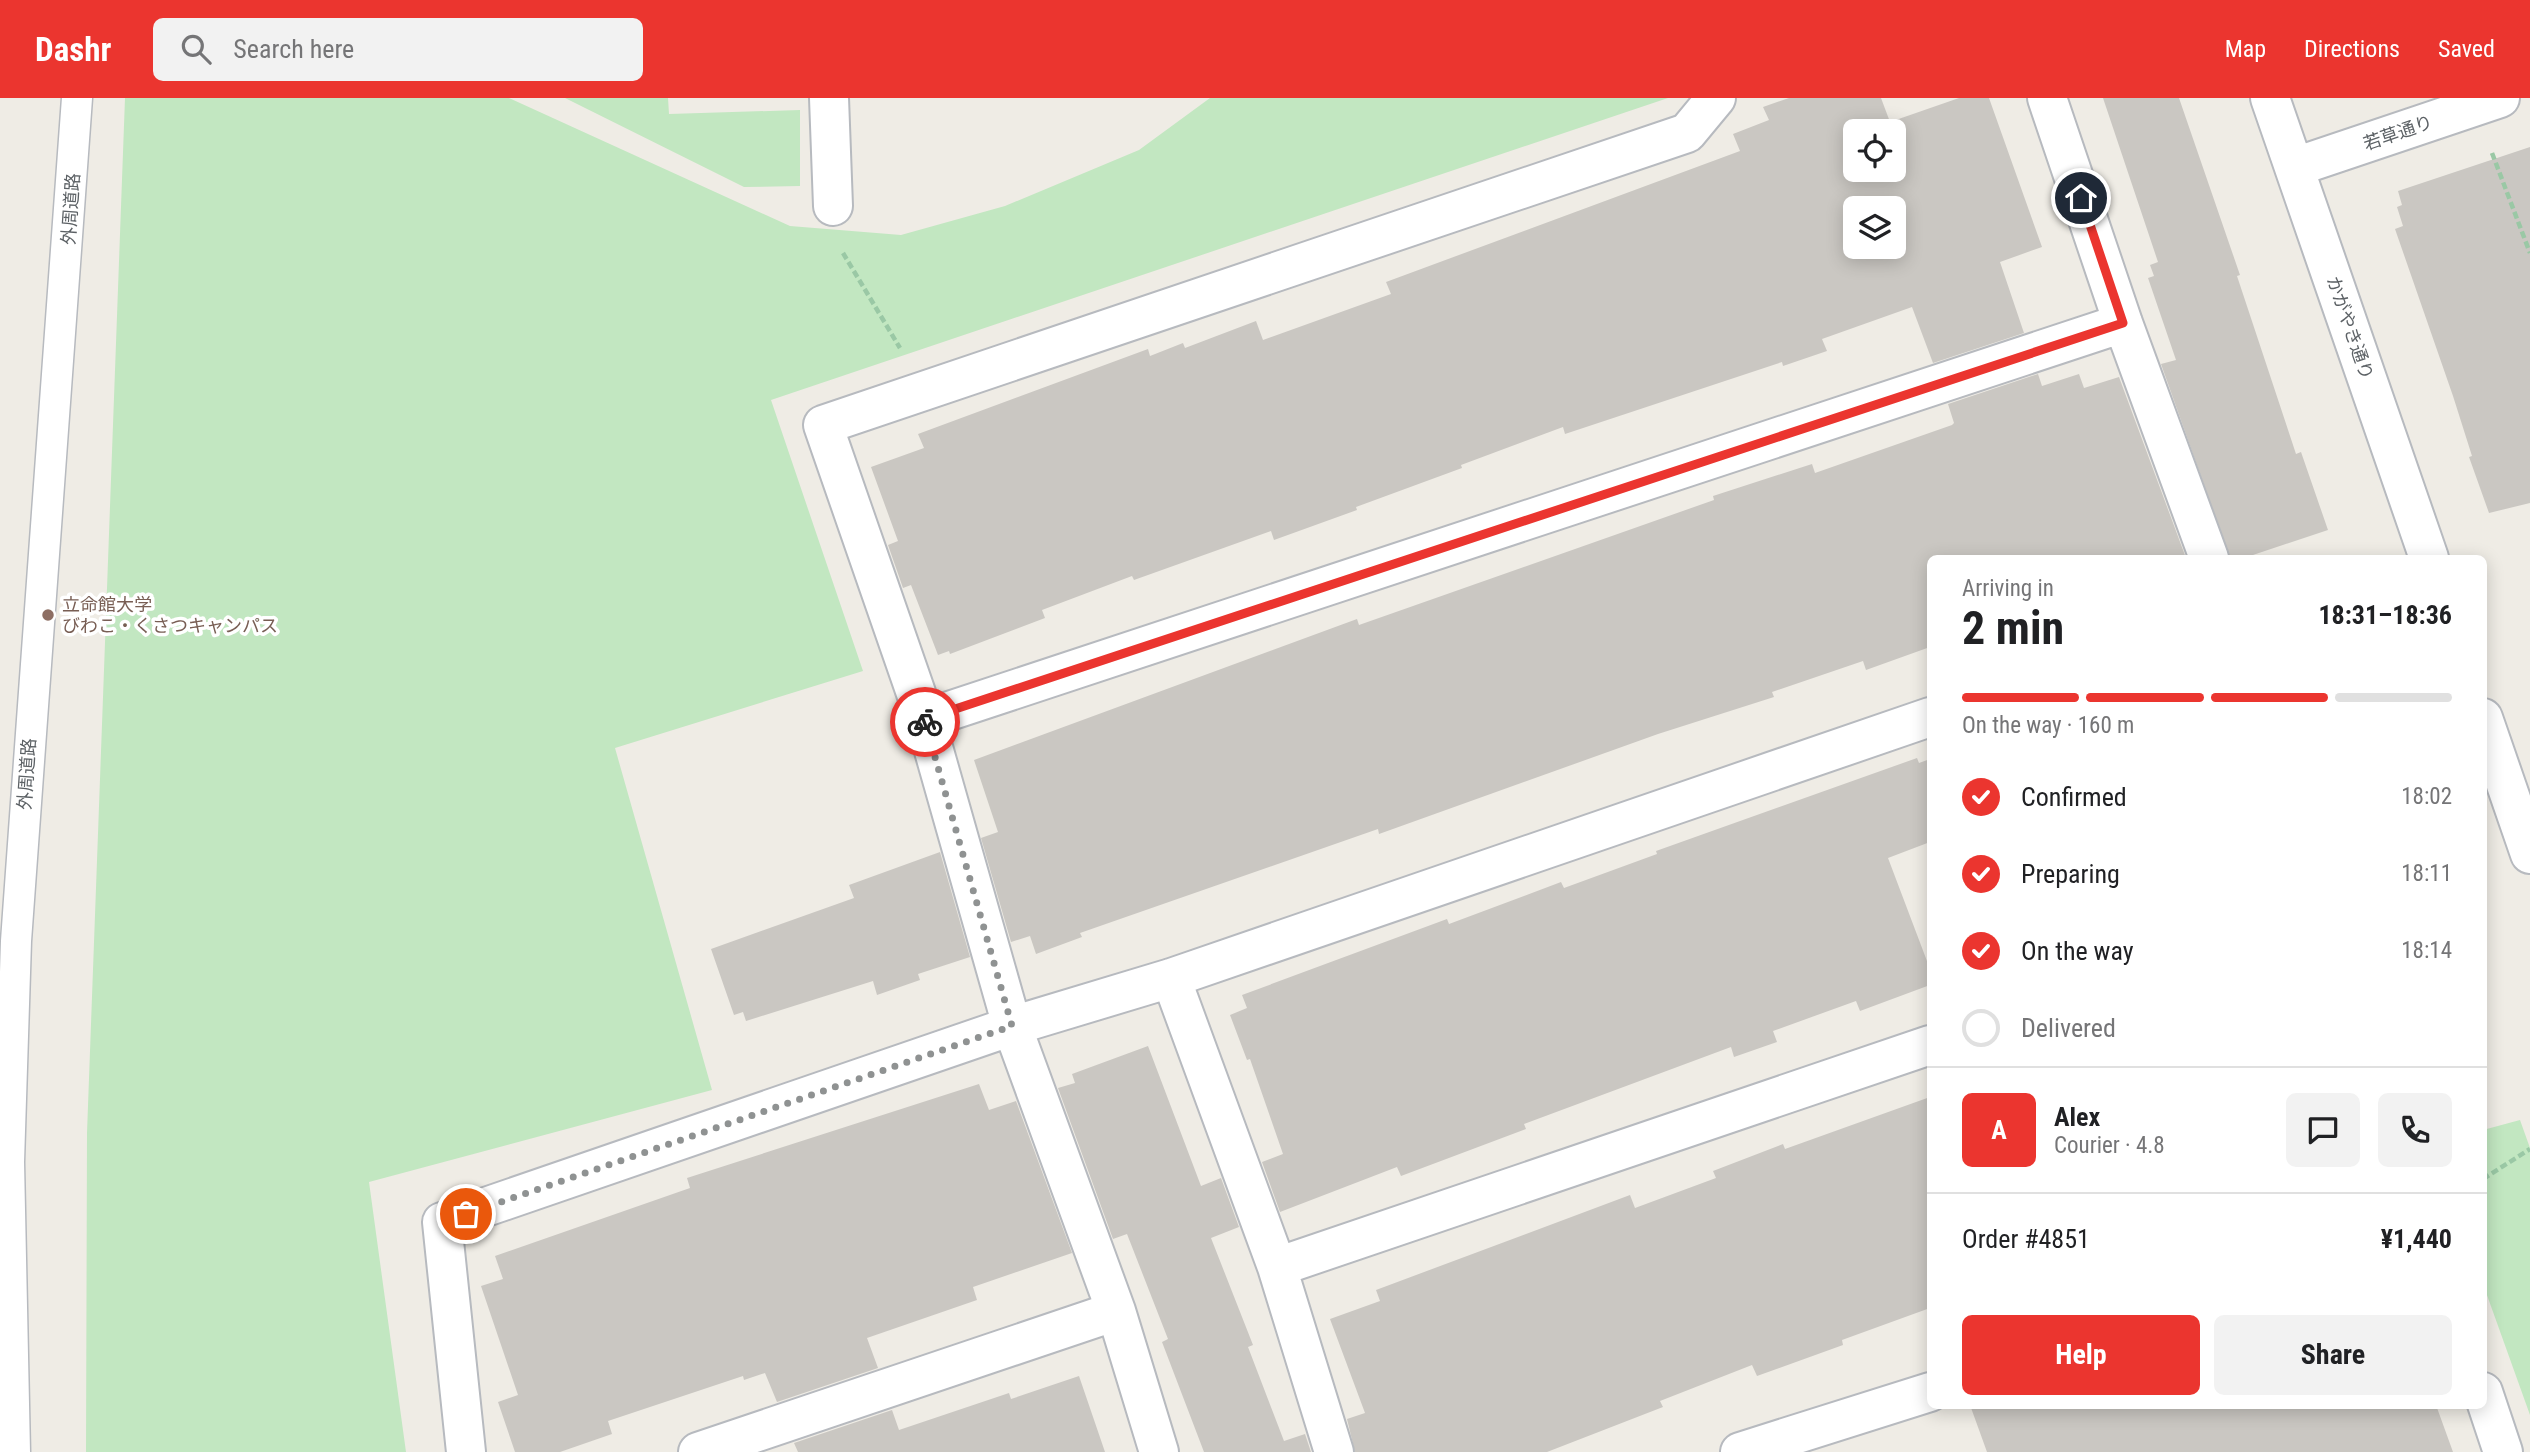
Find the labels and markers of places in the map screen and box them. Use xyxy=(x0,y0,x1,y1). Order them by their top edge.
pin xyxy=(2051,168,2111,228)
place label: 立命館大学 びわこ・くさつキャンパス xyxy=(62,594,278,636)
marker: 立命館大学 びわこ・くさつキャンパス xyxy=(40,607,56,623)
pin xyxy=(436,1184,496,1244)

